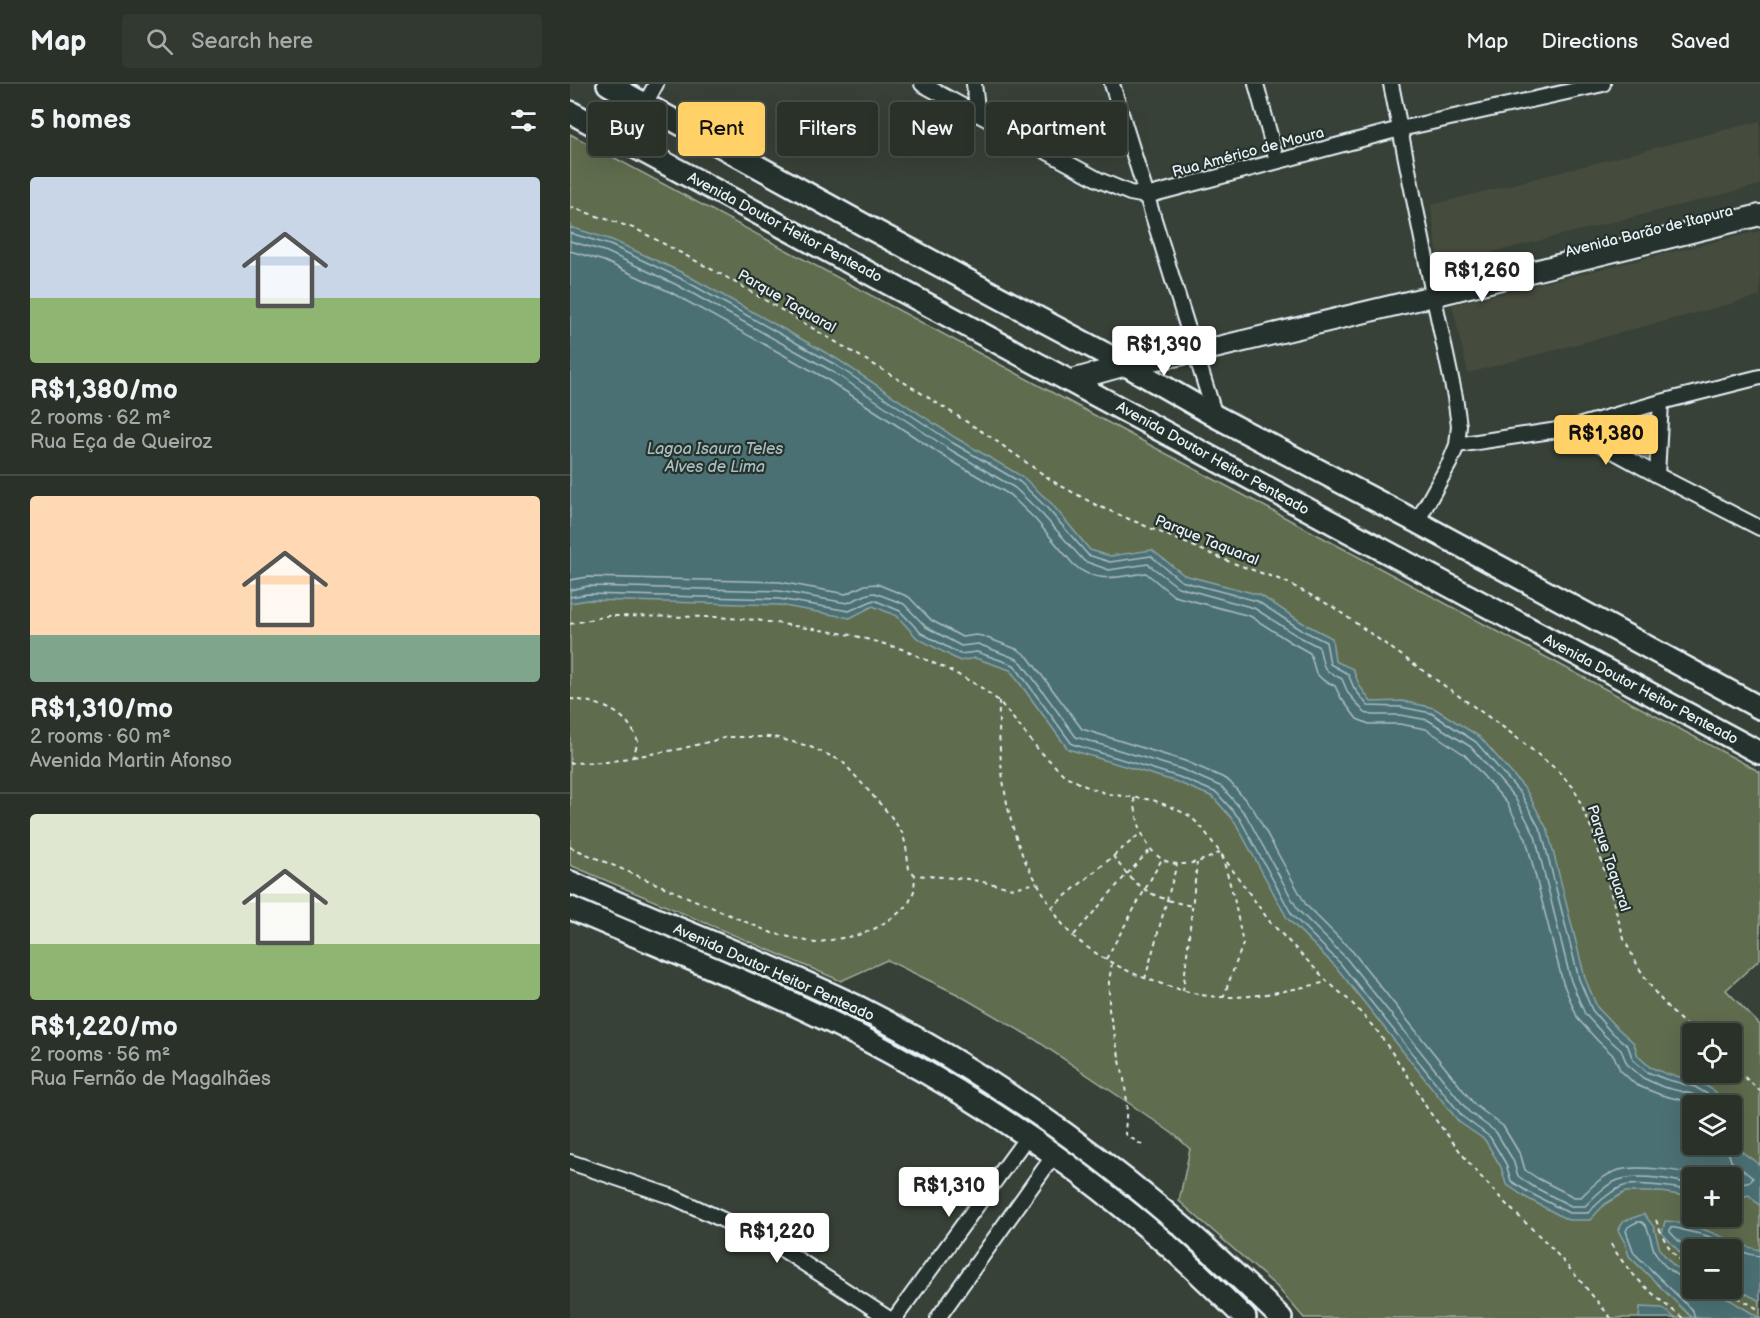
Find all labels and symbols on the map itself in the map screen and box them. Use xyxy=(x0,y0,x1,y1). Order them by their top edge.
street label: Rua Américo de Moura xyxy=(1170,123,1326,182)
street label: Avenida Doutor Heitor Penteado xyxy=(684,168,885,287)
street label: Avenida Barão de Itapura xyxy=(1563,201,1735,262)
pin: R$1,260 xyxy=(1427,252,1537,303)
street label: Parque Taquaral xyxy=(734,266,839,337)
pin: R$1,390 xyxy=(1109,326,1219,377)
street label: Avenida Doutor Heitor Penteado xyxy=(1113,397,1313,520)
pin: R$1,380 xyxy=(1551,415,1661,466)
water label: Lagoa Isaura Teles Alves de Lima xyxy=(647,440,783,477)
street label: Parque Taquaral xyxy=(1152,511,1262,570)
street label: Avenida Doutor Heitor Penteado xyxy=(1540,630,1741,749)
street label: Parque Taquaral xyxy=(1582,803,1635,914)
street label: Avenida Doutor Heitor Penteado xyxy=(670,919,877,1025)
pin: R$1,310 xyxy=(894,1167,1004,1218)
pin: R$1,220 xyxy=(722,1213,832,1264)

